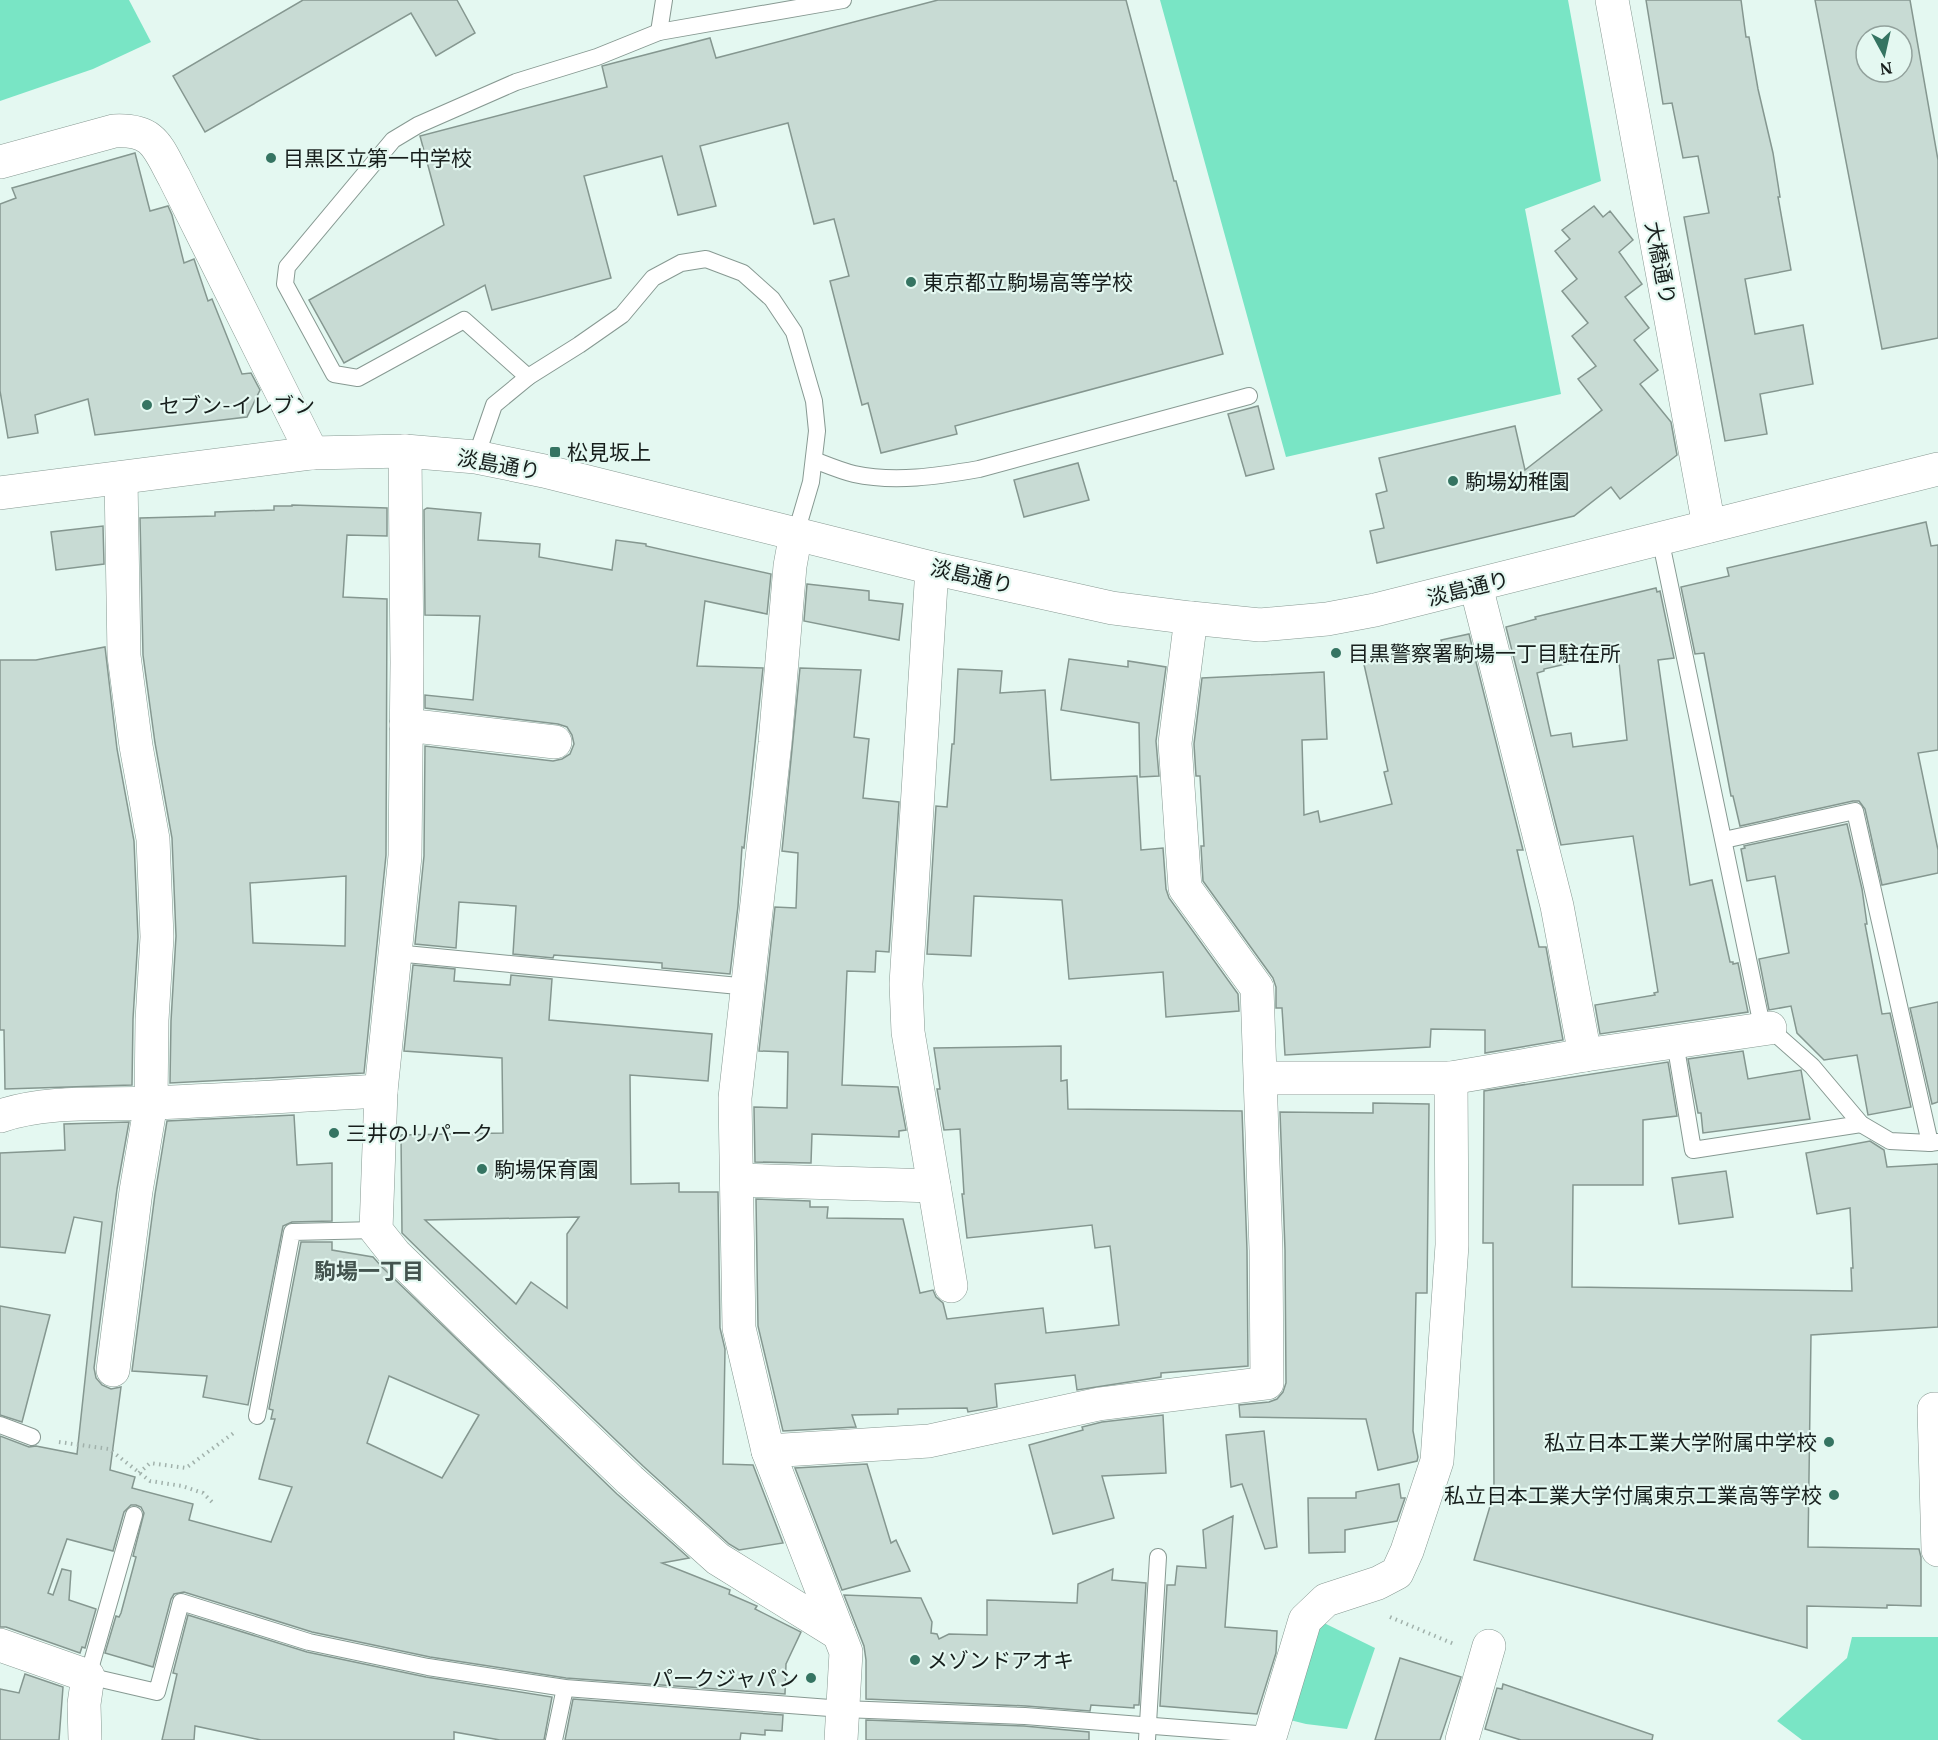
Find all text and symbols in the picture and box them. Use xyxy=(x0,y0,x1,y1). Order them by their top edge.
north arrow xyxy=(1854,24,1914,84)
text: N xyxy=(1879,57,1894,81)
place label: 目黒区立第一中学校 xyxy=(283,144,472,172)
marker: 目黒区立第一中学校 xyxy=(264,151,278,165)
street label: 大橋通り xyxy=(1639,219,1683,307)
place label: 東京都立駒場高等学校 xyxy=(923,268,1133,296)
marker: 東京都立駒場高等学校 xyxy=(904,275,918,289)
place label: セブン-イレブン xyxy=(159,391,315,419)
marker: セブン-イレブン xyxy=(140,398,154,412)
place label: 松見坂上 xyxy=(567,438,651,466)
street label: 淡島通り xyxy=(455,443,543,485)
marker: 松見坂上 xyxy=(548,445,562,459)
place label: 駒場幼稚園 xyxy=(1465,467,1570,495)
marker: 駒場幼稚園 xyxy=(1446,474,1460,488)
street label: 淡島通り xyxy=(928,553,1016,599)
street label: 淡島通り xyxy=(1424,564,1512,612)
place label: 目黒警察署駒場一丁目駐在所 xyxy=(1348,639,1621,667)
marker: 目黒警察署駒場一丁目駐在所 xyxy=(1329,646,1343,660)
place label: 三井のリパーク xyxy=(346,1119,493,1147)
marker: 三井のリパーク xyxy=(327,1126,341,1140)
place label: 駒場保育園 xyxy=(494,1155,599,1183)
marker: 駒場保育園 xyxy=(475,1162,489,1176)
district label: 駒場一丁目 xyxy=(314,1256,424,1285)
place label: 私立日本工業大学附属中学校 xyxy=(1544,1428,1817,1456)
marker: 私立日本工業大学附属中学校 xyxy=(1822,1435,1836,1449)
place label: 私立日本工業大学付属東京工業高等学校 xyxy=(1444,1481,1822,1509)
marker: 私立日本工業大学付属東京工業高等学校 xyxy=(1827,1488,1841,1502)
place label: メゾンドアオキ xyxy=(927,1646,1074,1674)
marker: メゾンドアオキ xyxy=(908,1653,922,1667)
place label: パークジャパン xyxy=(652,1664,799,1692)
marker: パークジャパン xyxy=(804,1671,818,1685)

